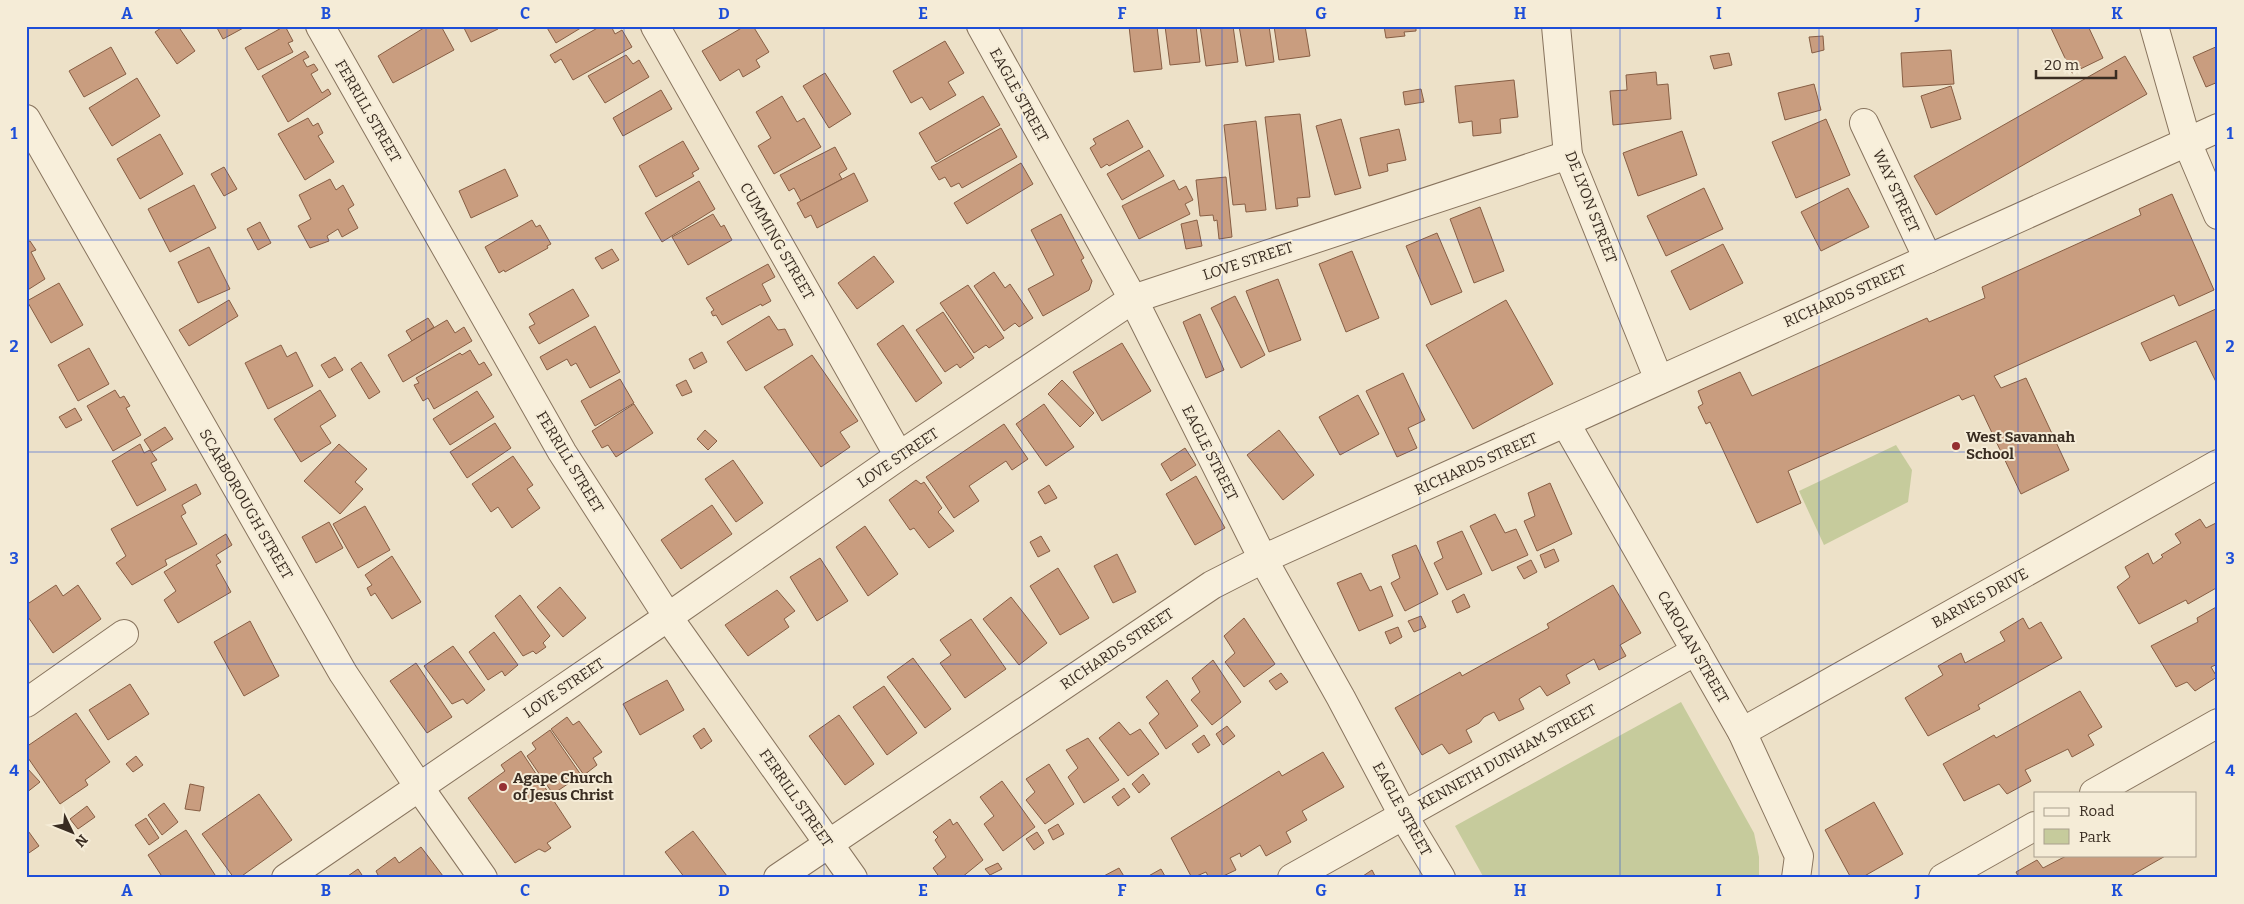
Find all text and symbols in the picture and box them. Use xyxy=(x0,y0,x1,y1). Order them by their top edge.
text: A xyxy=(121,4,133,23)
text: B xyxy=(321,4,331,23)
text: C xyxy=(520,4,530,23)
text: D xyxy=(718,4,730,23)
text: E xyxy=(918,4,928,23)
text: F xyxy=(1118,4,1127,23)
text: G xyxy=(1315,4,1327,23)
text: H xyxy=(1514,4,1527,23)
text: I xyxy=(1716,4,1722,23)
text: J xyxy=(1914,4,1921,23)
text: K xyxy=(2111,4,2123,23)
street label: EAGLE STREET xyxy=(986,45,1052,145)
scale bar xyxy=(2036,48,2116,80)
street label: FERRILL STREET xyxy=(331,56,405,166)
text: 20 m xyxy=(2044,56,2080,74)
text: 1 xyxy=(11,124,18,143)
text: 1 xyxy=(2227,124,2234,143)
street label: WAY STREET xyxy=(1869,147,1923,236)
street label: DE LYON STREET xyxy=(1561,148,1621,266)
street label: CUMMING STREET xyxy=(736,179,818,303)
street label: LOVE STREET xyxy=(1200,238,1296,284)
street label: RICHARDS STREET xyxy=(1781,261,1909,331)
text: 2 xyxy=(9,337,19,356)
text: 2 xyxy=(2225,337,2235,356)
street label: EAGLE STREET xyxy=(1178,402,1242,504)
street label: FERRILL STREET xyxy=(533,408,608,516)
street label: LOVE STREET xyxy=(854,424,942,492)
street label: SCARBOROUGH STREET xyxy=(196,426,297,582)
place label: West Savannah School xyxy=(1966,428,2075,463)
street label: RICHARDS STREET xyxy=(1412,429,1540,499)
marker: West Savannah School xyxy=(1950,440,1962,452)
text: 3 xyxy=(9,549,19,568)
text: 3 xyxy=(2225,549,2235,568)
street label: BARNES DRIVE xyxy=(1929,564,2031,632)
street label: CAROLAN STREET xyxy=(1653,588,1733,707)
street label: RICHARDS STREET xyxy=(1057,604,1177,694)
street label: LOVE STREET xyxy=(520,654,608,722)
street label: KENNETH DUNHAM STREET xyxy=(1415,700,1599,814)
street label: FERRILL STREET xyxy=(755,745,837,851)
street label: EAGLE STREET xyxy=(1369,759,1435,859)
text: 4 xyxy=(9,761,19,780)
text: 4 xyxy=(2225,761,2235,780)
place label: Agape Church of Jesus Christ xyxy=(513,769,614,804)
marker: Agape Church of Jesus Christ xyxy=(497,781,509,793)
legend xyxy=(2034,792,2196,856)
text: Road xyxy=(2079,802,2114,820)
north arrow xyxy=(48,806,98,856)
text: Park xyxy=(2079,828,2111,846)
text: N xyxy=(71,831,91,850)
text: A xyxy=(121,881,133,900)
text: B xyxy=(321,881,331,900)
text: C xyxy=(520,881,530,900)
text: D xyxy=(718,881,730,900)
text: E xyxy=(918,881,928,900)
text: F xyxy=(1118,881,1127,900)
text: G xyxy=(1315,881,1327,900)
text: H xyxy=(1514,881,1527,900)
text: I xyxy=(1716,881,1722,900)
text: J xyxy=(1914,881,1921,900)
text: K xyxy=(2111,881,2123,900)

